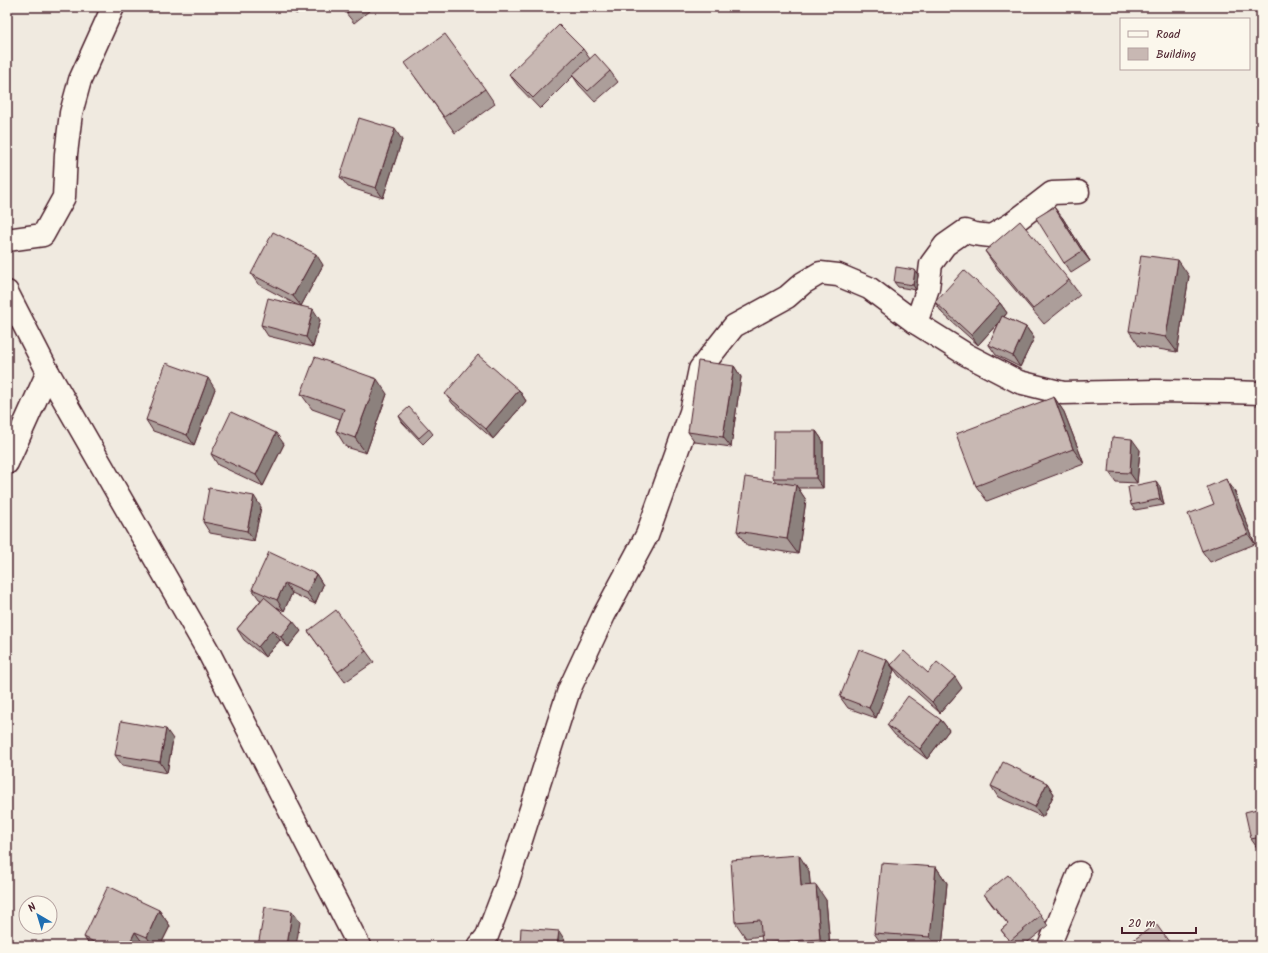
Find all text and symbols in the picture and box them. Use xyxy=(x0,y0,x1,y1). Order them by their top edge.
legend xyxy=(1120,18,1250,70)
text: Road xyxy=(1156,25,1181,44)
text: Building xyxy=(1156,45,1196,64)
north arrow xyxy=(18,895,58,935)
text: N xyxy=(24,899,41,917)
scale bar xyxy=(1122,909,1196,935)
text: 20 m xyxy=(1128,914,1156,933)

